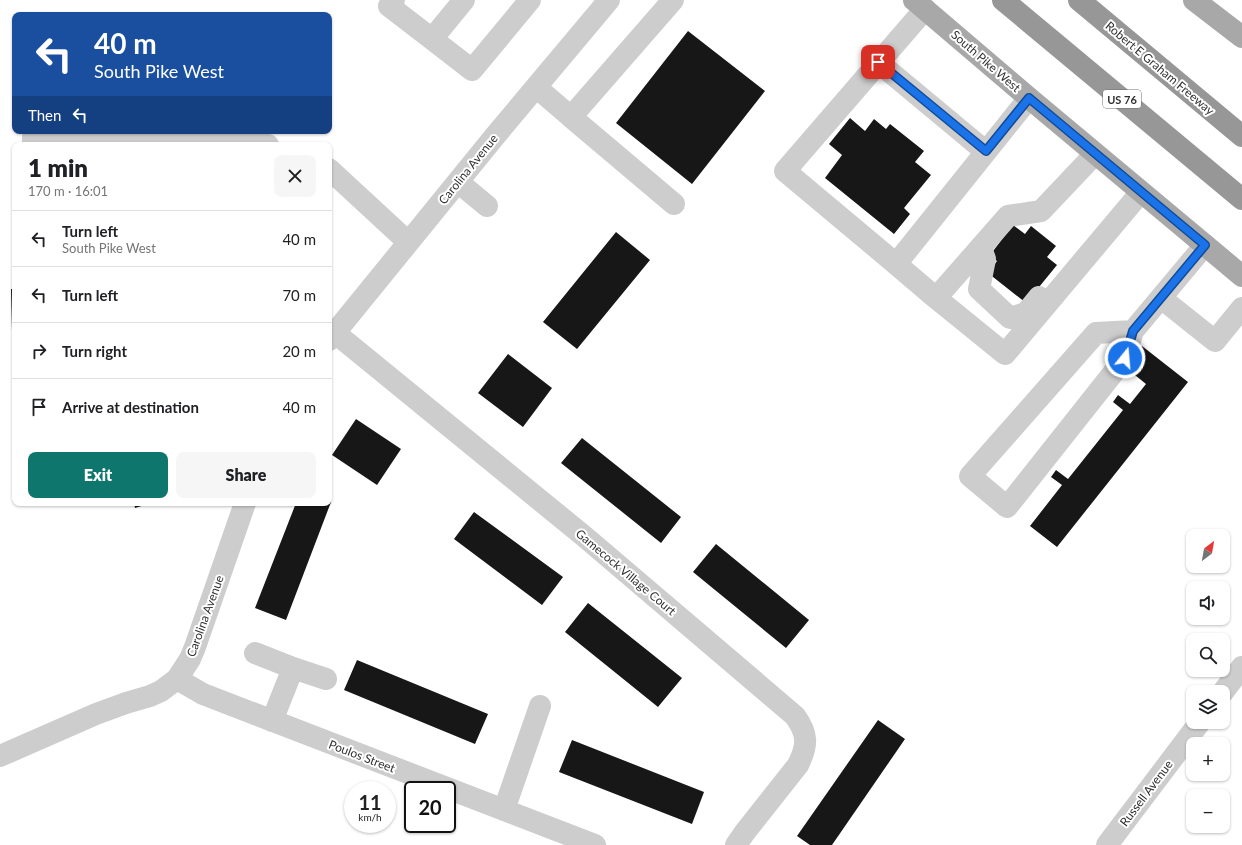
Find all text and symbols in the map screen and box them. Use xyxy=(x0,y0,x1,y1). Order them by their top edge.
street label: Robert E Graham Freeway xyxy=(1102,18,1218,118)
text: 40 m xyxy=(94,26,157,60)
street label: South Pike West xyxy=(948,27,1024,96)
icon: left xyxy=(28,28,80,80)
pin xyxy=(861,45,895,79)
icon: arrive xyxy=(867,51,889,73)
text: South Pike West xyxy=(94,60,224,82)
road number: US 76 xyxy=(1103,90,1141,108)
icon: left xyxy=(69,104,91,126)
text: Then xyxy=(28,106,61,124)
street label: Carolina Avenue xyxy=(435,131,501,207)
text: 1 min xyxy=(28,153,88,182)
button: close xyxy=(274,155,316,197)
text: 170 m · 16:01 xyxy=(28,183,108,199)
text: Turn left xyxy=(62,222,118,240)
icon: left xyxy=(28,228,50,250)
text: 40 m xyxy=(282,230,316,248)
text: South Pike West xyxy=(62,240,156,256)
icon: left xyxy=(28,284,50,306)
text: Turn left xyxy=(62,286,118,304)
text: 70 m xyxy=(282,286,316,304)
position arrow xyxy=(1104,337,1146,379)
icon: right xyxy=(28,340,50,362)
text: Turn right xyxy=(62,342,127,360)
text: 20 m xyxy=(282,342,316,360)
icon: arrive xyxy=(28,396,50,418)
text: Arrive at destination xyxy=(62,398,199,416)
text: 40 m xyxy=(282,398,316,416)
button: Exit xyxy=(28,452,168,498)
button: Share xyxy=(176,452,316,498)
street label: Gamecock Village Court xyxy=(573,526,680,619)
north arrow xyxy=(1186,529,1230,573)
map controls xyxy=(1186,529,1230,833)
street label: Carolina Avenue xyxy=(183,573,227,659)
button: sound xyxy=(1186,581,1230,625)
button: search xyxy=(1186,633,1230,677)
button: layers xyxy=(1186,685,1230,729)
street label: Poulos Street xyxy=(327,736,398,776)
button: + xyxy=(1186,737,1230,781)
street label: Russell Avenue xyxy=(1116,757,1176,829)
speed limit sign: 20 xyxy=(404,781,456,833)
button: − xyxy=(1186,789,1230,833)
text: 11 xyxy=(358,790,382,814)
text: km/h xyxy=(358,811,382,823)

